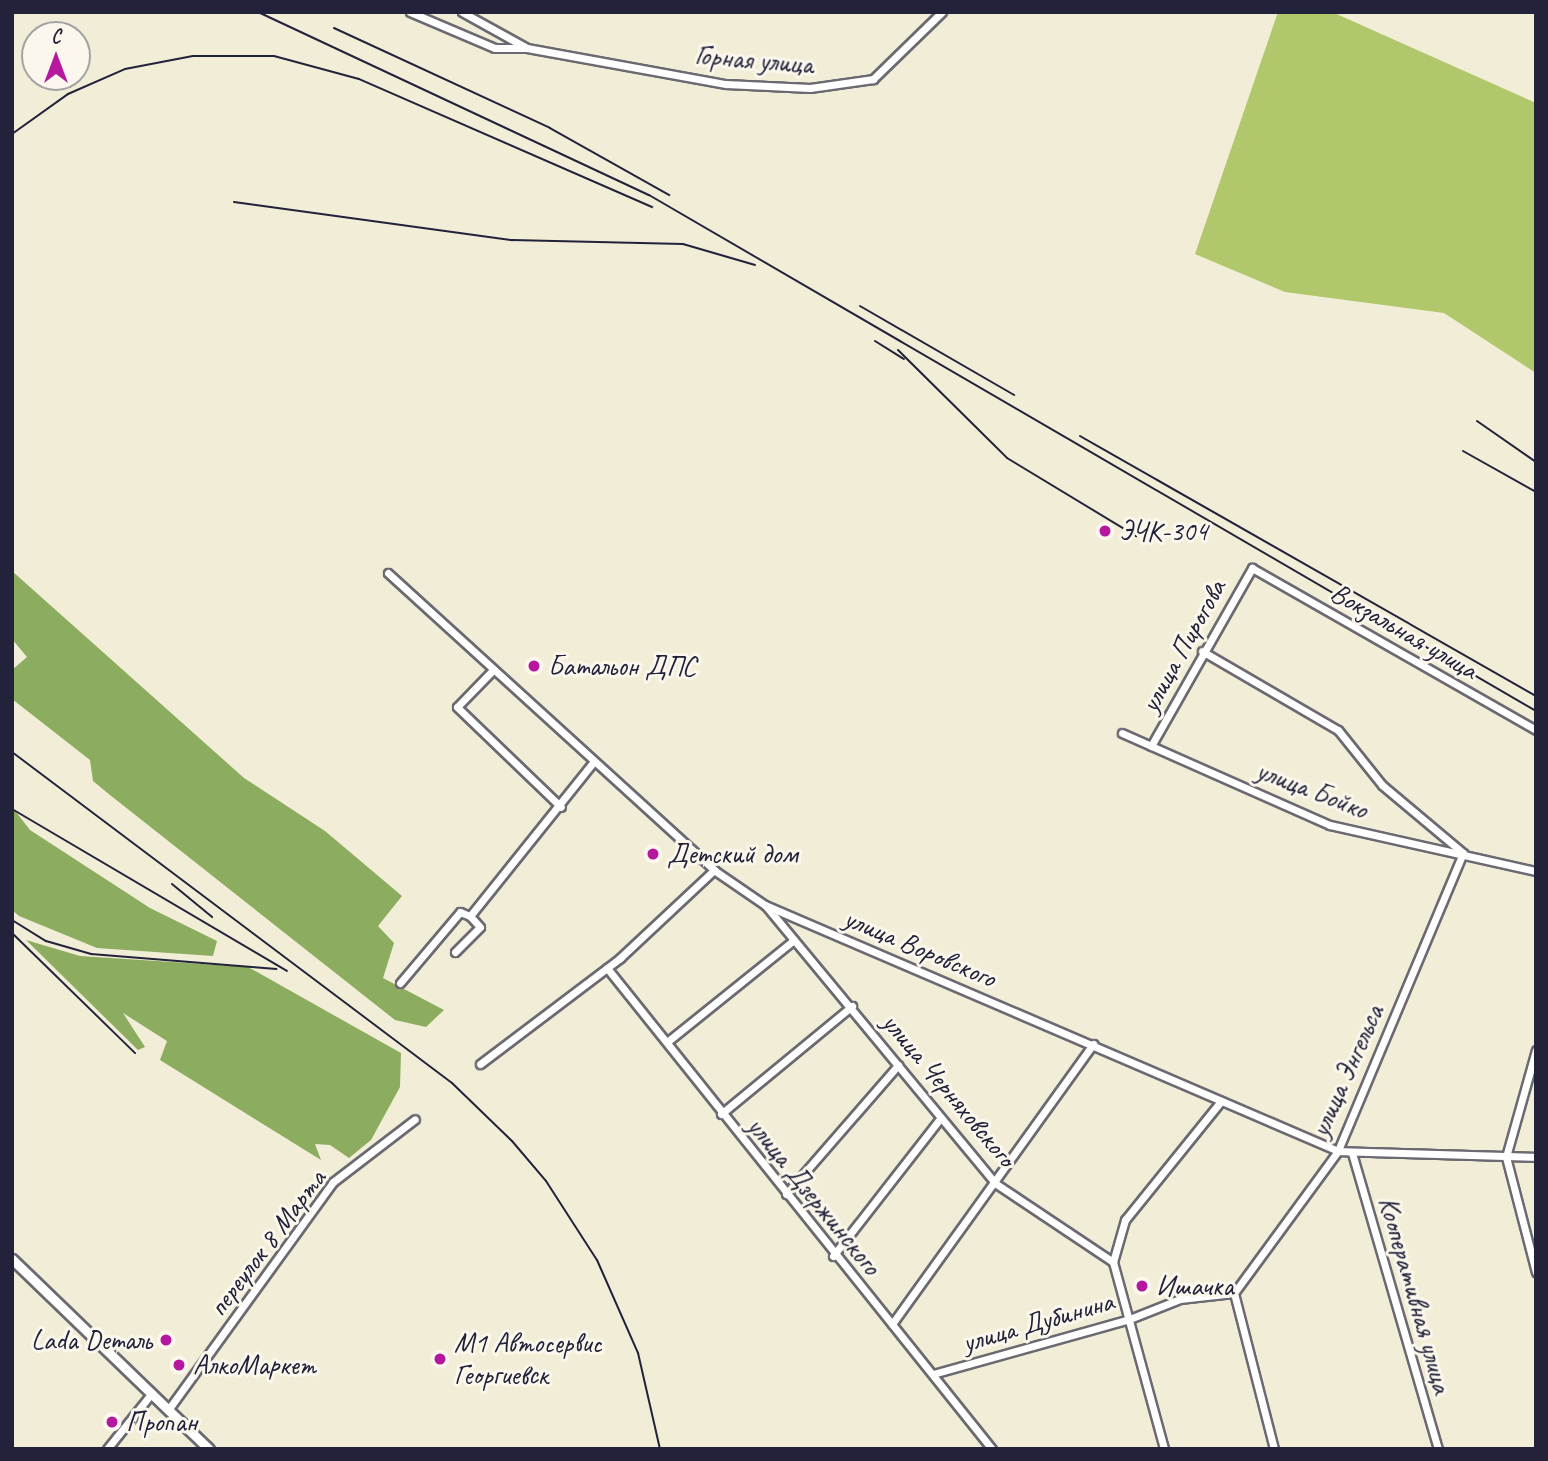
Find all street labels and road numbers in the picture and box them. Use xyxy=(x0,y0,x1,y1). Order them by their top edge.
street label: Горная улица xyxy=(694,38,814,82)
street label: улица Пирогова xyxy=(1133,574,1233,718)
street label: Вокзальная улица xyxy=(1324,575,1484,687)
street label: улица Бойко xyxy=(1252,753,1372,827)
street label: улица Воровского xyxy=(839,901,1001,995)
street label: улица Энгельса xyxy=(1303,999,1391,1143)
street label: улица Черняховского xyxy=(875,1006,1023,1174)
street label: улица Дзержинского xyxy=(741,1111,887,1281)
street label: переулок 8 Марта xyxy=(201,1163,333,1323)
street label: Кооперативная улица xyxy=(1371,1192,1459,1398)
street label: улица Дубинина xyxy=(958,1284,1118,1360)

